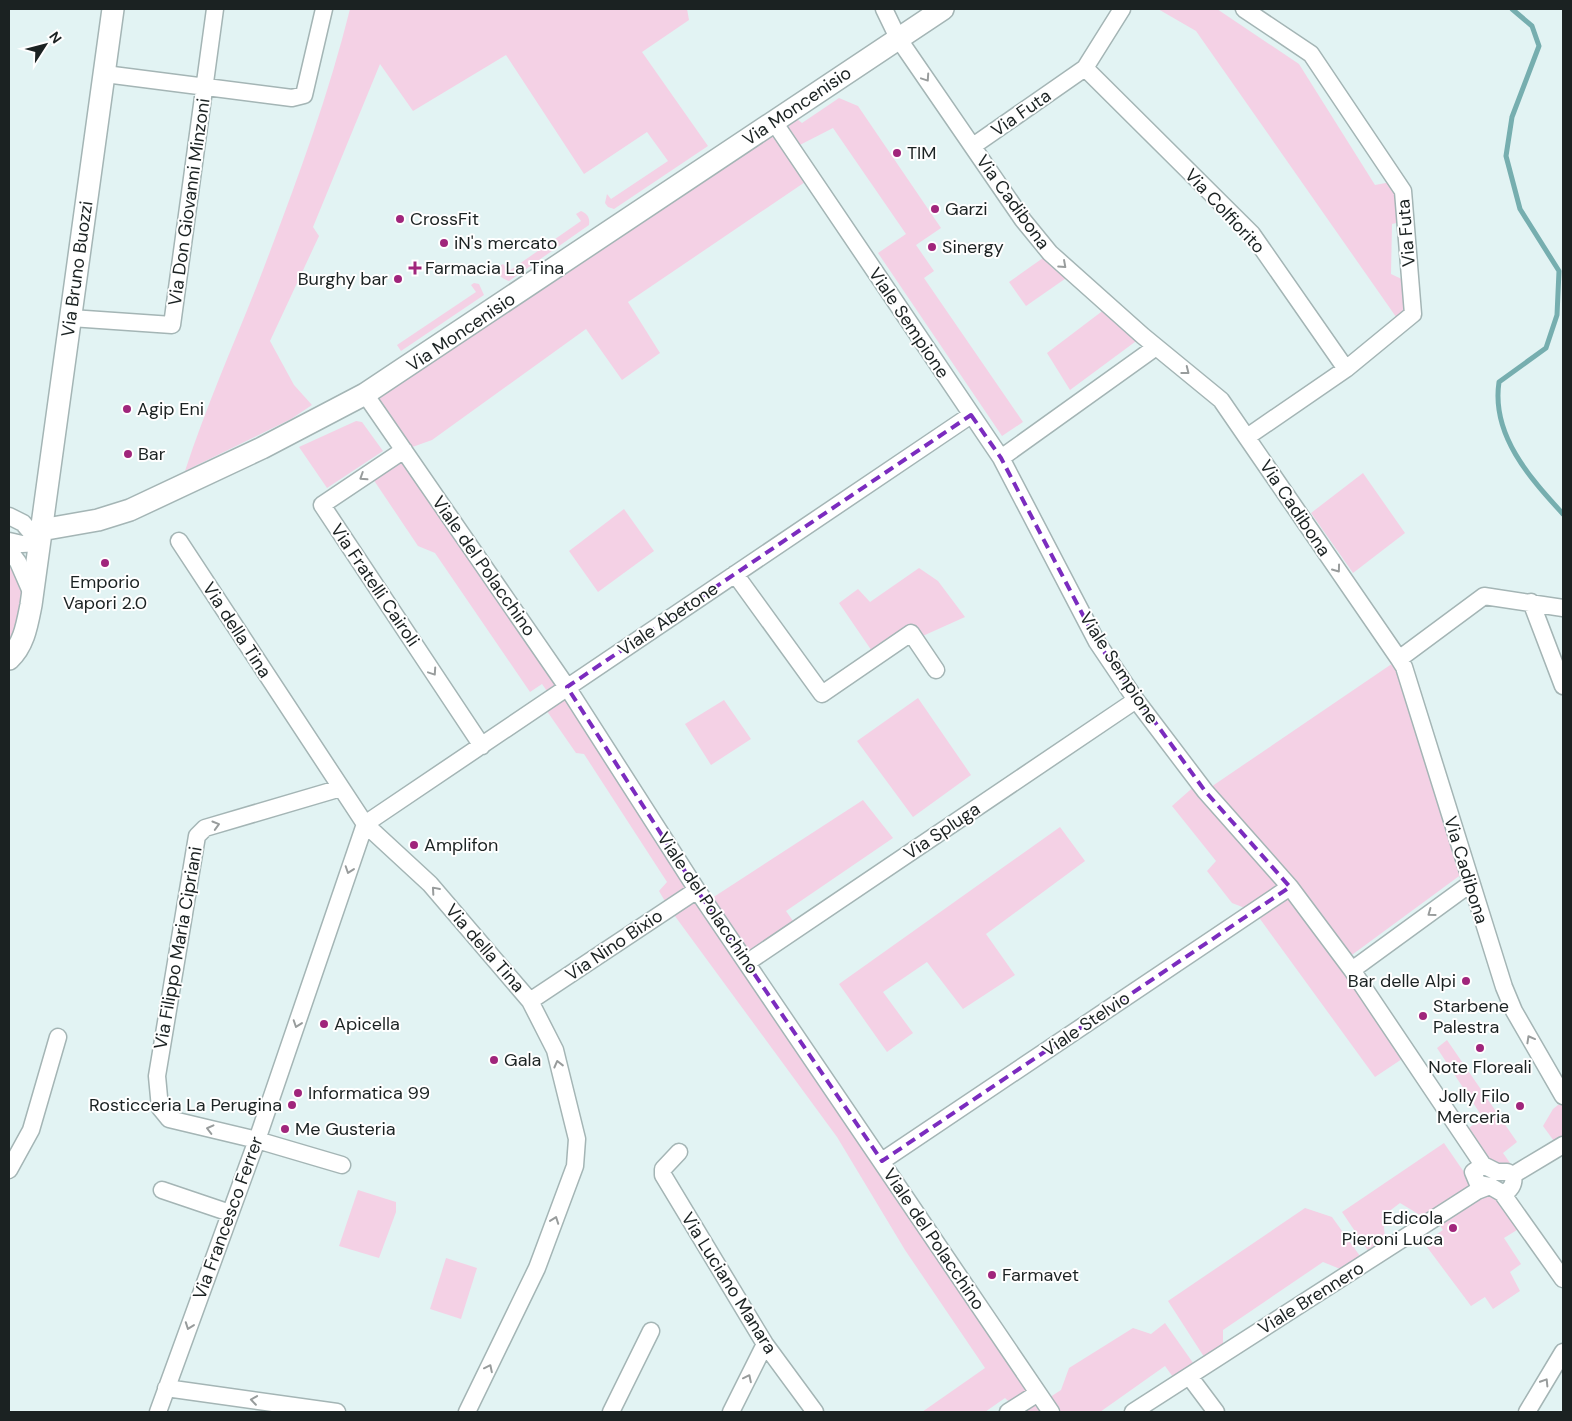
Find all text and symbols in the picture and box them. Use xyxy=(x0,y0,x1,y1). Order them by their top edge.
north arrow xyxy=(20,20,70,70)
text: N xyxy=(45,28,66,47)
street label: Via Moncenisio xyxy=(738,61,856,151)
one-way arrow xyxy=(920,72,929,82)
street label: Via Futa xyxy=(986,84,1056,142)
street label: Via Don Giovanni Minzoni xyxy=(163,97,215,307)
place label: TIM xyxy=(907,141,936,165)
marker: TIM xyxy=(891,147,903,159)
street label: Via Cadibona xyxy=(971,150,1055,254)
street label: Via Colfiorito xyxy=(1179,163,1271,259)
place label: Garzi xyxy=(945,197,988,221)
street label: Via Futa xyxy=(1391,198,1421,268)
street label: Via Bruno Buozzi xyxy=(56,199,98,339)
marker: Garzi xyxy=(929,203,941,215)
place label: CrossFit xyxy=(410,207,479,231)
marker: CrossFit xyxy=(394,213,406,225)
place label: iN's mercato xyxy=(454,231,557,255)
place label: Sinergy xyxy=(942,235,1004,259)
marker: iN's mercato xyxy=(438,237,450,249)
marker: Sinergy xyxy=(926,241,938,253)
place label: Farmacia La Tina xyxy=(425,256,564,280)
one-way arrow xyxy=(1058,259,1067,268)
marker: Farmacia La Tina xyxy=(409,262,421,274)
street label: Viale Sempione xyxy=(863,263,955,383)
place label: Burghy bar xyxy=(298,267,388,291)
marker: Burghy bar xyxy=(392,273,404,285)
street label: Via Moncenisio xyxy=(402,287,520,377)
one-way arrow xyxy=(1180,365,1190,374)
place label: Agip Eni xyxy=(137,397,204,421)
marker: Agip Eni xyxy=(121,403,133,415)
place label: Bar xyxy=(138,442,166,466)
marker: Bar xyxy=(122,448,134,460)
street label: Via Cadibona xyxy=(1254,455,1336,561)
one-way arrow xyxy=(359,471,369,480)
street label: Viale del Polacchino xyxy=(427,491,541,641)
street label: Via Fratelli Cairoli xyxy=(325,519,425,651)
marker: Emporio Vapori 2.0 xyxy=(99,557,111,569)
one-way arrow xyxy=(1331,563,1339,572)
place label: Emporio Vapori 2.0 xyxy=(63,570,147,615)
street label: Viale Abetone xyxy=(613,577,723,661)
street label: Via della Tina xyxy=(197,578,277,682)
street label: Viale Sempione xyxy=(1074,607,1164,729)
one-way arrow xyxy=(427,666,436,676)
street label: Via Spluga xyxy=(899,797,985,865)
street label: Via Cadibona xyxy=(1438,813,1494,927)
one-way arrow xyxy=(212,820,220,830)
street label: Viale del Polacchino xyxy=(652,827,764,979)
place label: Amplifon xyxy=(424,833,498,857)
marker: Amplifon xyxy=(408,839,420,851)
street label: Via Filippo Maria Cipriani xyxy=(148,845,208,1051)
one-way arrow xyxy=(345,866,355,874)
one-way arrow xyxy=(431,887,440,896)
street label: Via della Tina xyxy=(440,899,530,997)
street label: Via Nino Bixio xyxy=(561,904,667,986)
one-way arrow xyxy=(1427,907,1437,916)
place label: Bar delle Alpi xyxy=(1348,969,1456,993)
marker: Bar delle Alpi xyxy=(1460,975,1472,987)
street label: Viale Stelvio xyxy=(1037,986,1135,1062)
place label: Starbene Palestra xyxy=(1433,994,1509,1039)
marker: Starbene Palestra xyxy=(1417,1010,1429,1022)
place label: Apicella xyxy=(334,1012,400,1036)
marker: Apicella xyxy=(318,1018,330,1030)
one-way arrow xyxy=(293,1020,303,1028)
one-way arrow xyxy=(1526,1035,1536,1044)
marker: Note Floreali xyxy=(1474,1042,1486,1054)
place label: Gala xyxy=(504,1048,541,1072)
marker: Gala xyxy=(488,1054,500,1066)
place label: Note Floreali xyxy=(1428,1055,1532,1079)
one-way arrow xyxy=(553,1059,564,1068)
place label: Informatica 99 xyxy=(308,1081,430,1105)
place label: Jolly Filo Merceria xyxy=(1437,1084,1510,1129)
marker: Informatica 99 xyxy=(292,1087,304,1099)
place label: Rosticceria La Perugina xyxy=(89,1093,282,1117)
marker: Rosticceria La Perugina xyxy=(286,1099,298,1111)
marker: Jolly Filo Merceria xyxy=(1514,1100,1526,1112)
place label: Me Gusteria xyxy=(295,1117,396,1141)
marker: Me Gusteria xyxy=(279,1123,291,1135)
one-way arrow xyxy=(205,1124,214,1135)
street label: Via Francesco Ferrer xyxy=(187,1133,269,1303)
street label: Viale del Polacchino xyxy=(878,1163,990,1315)
place label: Edicola Pieroni Luca xyxy=(1342,1206,1443,1251)
street label: Via Luciano Manara xyxy=(676,1208,782,1358)
one-way arrow xyxy=(549,1216,559,1225)
marker: Edicola Pieroni Luca xyxy=(1447,1222,1459,1234)
street label: Viale Brennero xyxy=(1254,1256,1368,1340)
place label: Farmavet xyxy=(1002,1263,1079,1287)
marker: Farmavet xyxy=(986,1269,998,1281)
one-way arrow xyxy=(185,1321,195,1329)
one-way arrow xyxy=(482,1364,493,1373)
one-way arrow xyxy=(742,1374,752,1383)
one-way arrow xyxy=(1538,1379,1548,1388)
one-way arrow xyxy=(250,1396,259,1406)

